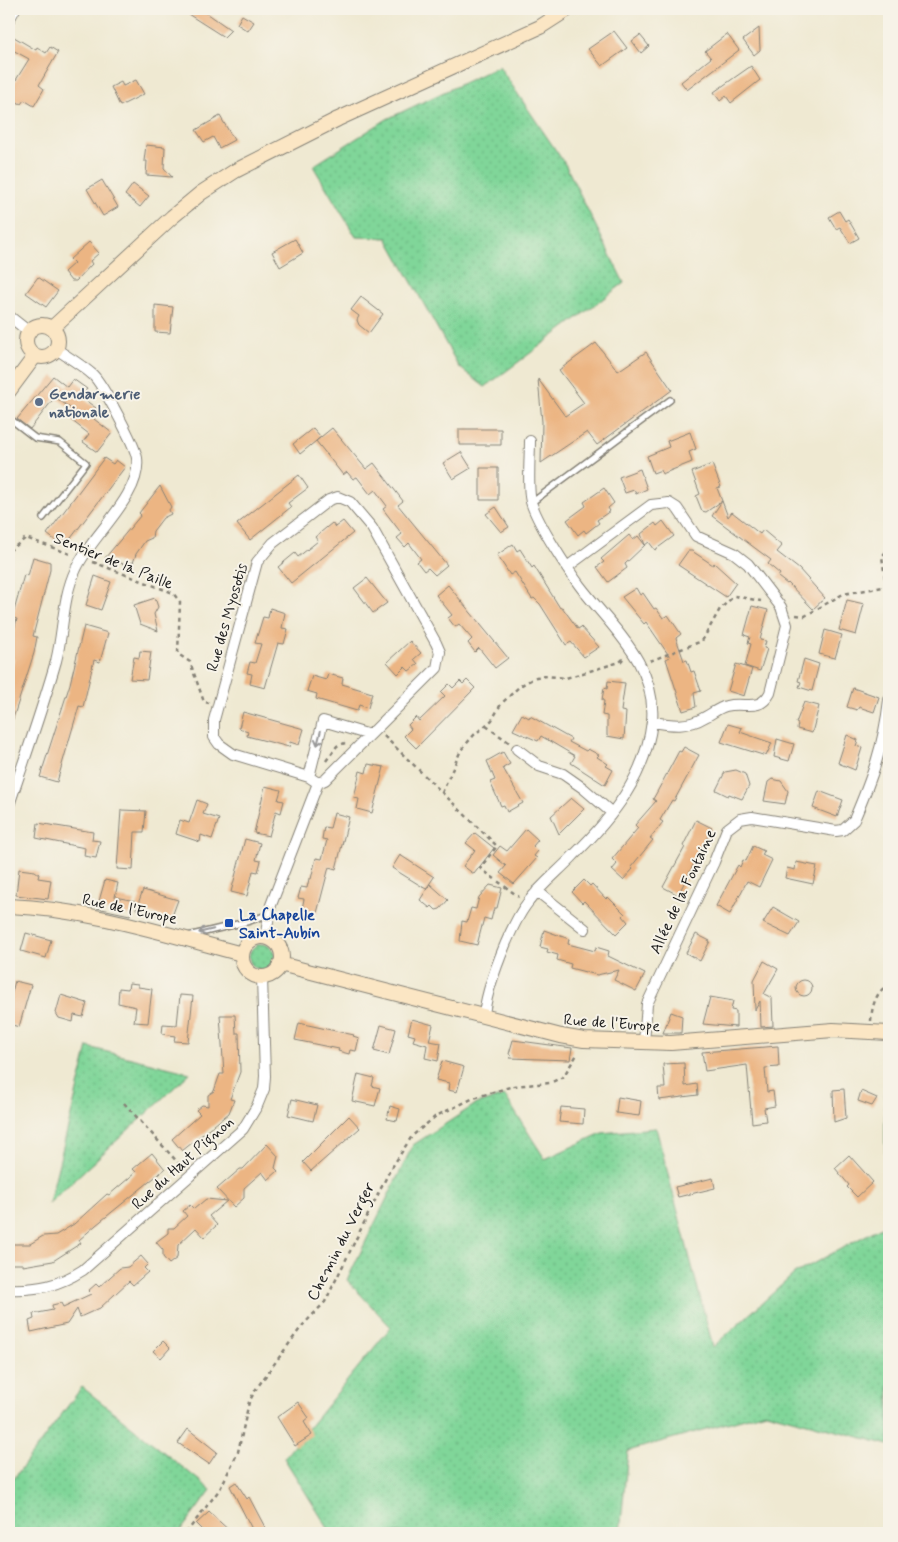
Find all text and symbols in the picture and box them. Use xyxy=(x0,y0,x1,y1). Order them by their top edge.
place label: Gendarmerie nationale xyxy=(49,384,140,423)
marker: Gendarmerie nationale xyxy=(33,396,45,408)
street label: Sentier de la Paille xyxy=(51,528,177,595)
street label: Rue des Myosotis xyxy=(202,561,253,674)
one-way arrow xyxy=(314,729,323,745)
street label: Allée de la Fontaine xyxy=(645,826,722,958)
street label: Rue de l'Europe xyxy=(80,889,179,930)
place label: La Chapelle Saint-Aubin xyxy=(239,905,320,944)
marker: La Chapelle Saint-Aubin xyxy=(223,917,235,929)
one-way arrow xyxy=(198,927,214,936)
street label: Rue de l'Europe xyxy=(563,1010,661,1037)
street label: Rue du Haut Pignon xyxy=(127,1112,239,1215)
street label: Chemin du Verger xyxy=(302,1178,381,1305)

